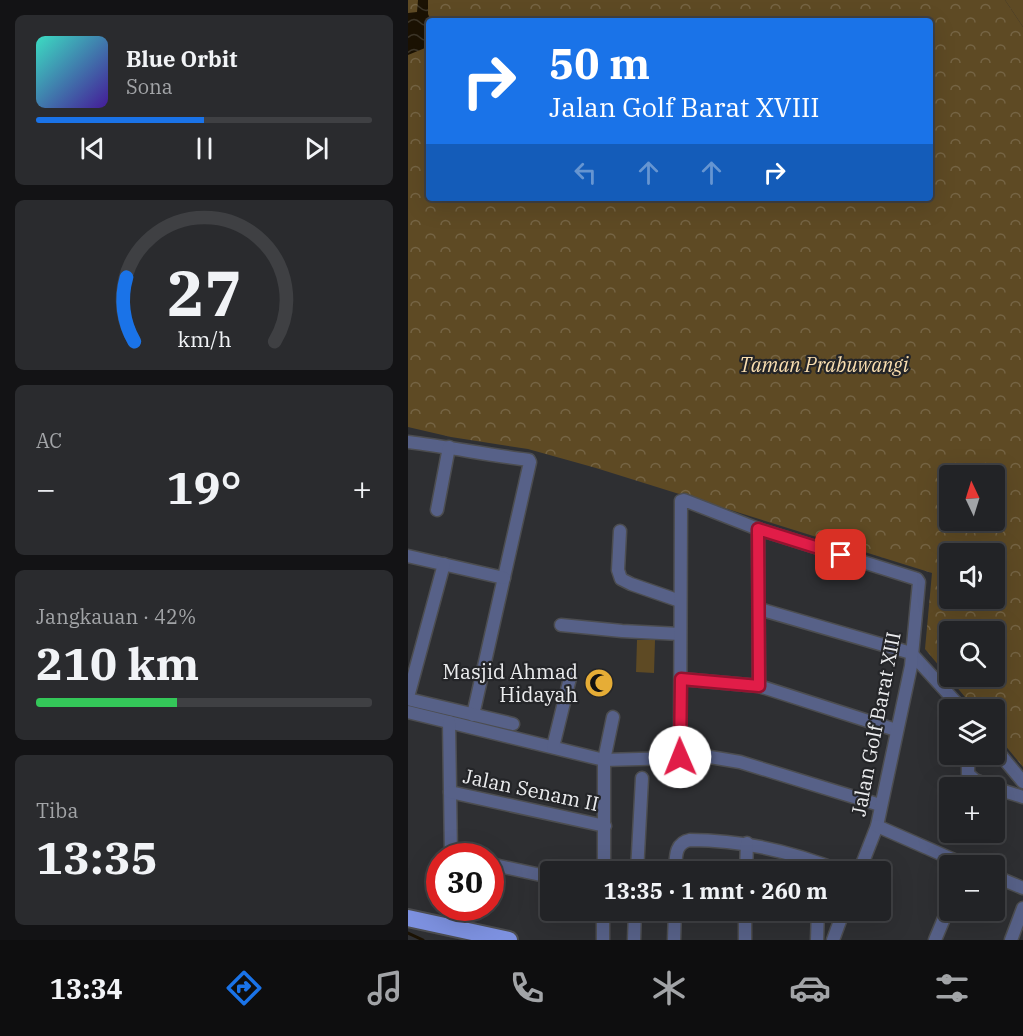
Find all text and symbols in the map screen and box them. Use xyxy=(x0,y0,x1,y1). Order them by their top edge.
text: 50 m xyxy=(549,36,650,91)
icon: right xyxy=(450,42,528,120)
text: Blue Orbit xyxy=(126,44,237,73)
text: Sona xyxy=(126,73,173,100)
text: Jalan Golf Barat XVIII xyxy=(549,89,820,124)
icon: previous xyxy=(76,132,109,165)
icon: pause xyxy=(188,132,221,165)
icon: next xyxy=(300,132,333,165)
icon: left xyxy=(569,156,602,189)
icon: ahead xyxy=(632,156,665,189)
icon: ahead xyxy=(695,156,728,189)
icon: right xyxy=(758,156,791,189)
text: 27 xyxy=(167,252,241,333)
text: km/h xyxy=(177,325,231,353)
park label: Taman Prabuwangi xyxy=(739,351,909,378)
text: AC xyxy=(36,427,62,454)
text: 19° xyxy=(166,458,242,516)
north arrow xyxy=(939,465,1005,531)
map controls xyxy=(939,465,1005,921)
text: − xyxy=(36,467,56,510)
text: + xyxy=(352,467,372,510)
pin xyxy=(815,529,866,580)
icon: arrive xyxy=(824,538,857,571)
button: sound xyxy=(939,543,1005,609)
text: Jangkauan · 42% xyxy=(36,603,196,630)
button: search xyxy=(939,621,1005,687)
street label: Jalan Golf Barat XIII xyxy=(844,629,907,818)
text: 210 km xyxy=(36,634,199,692)
place label: Masjid Ahmad Hidayah xyxy=(443,658,578,708)
mosque icon: Masjid Ahmad Hidayah xyxy=(583,667,615,699)
button: layers xyxy=(939,699,1005,765)
position arrow xyxy=(648,725,712,789)
street label: Jalan Senam II xyxy=(461,762,601,817)
button: + xyxy=(939,777,1005,843)
text: Tiba xyxy=(36,797,78,824)
text: 13:35 xyxy=(36,828,158,886)
speed limit sign: 30 xyxy=(426,843,504,921)
button: − xyxy=(939,855,1005,921)
text: 13:35 · 1 mnt · 260 m xyxy=(603,876,828,905)
icon: directions xyxy=(223,967,265,1009)
icon: music xyxy=(364,967,406,1009)
icon: phone xyxy=(506,967,548,1009)
icon: climate xyxy=(648,967,690,1009)
icon: car xyxy=(789,967,831,1009)
icon: filters xyxy=(931,967,973,1009)
text: 13:34 xyxy=(50,971,123,1006)

